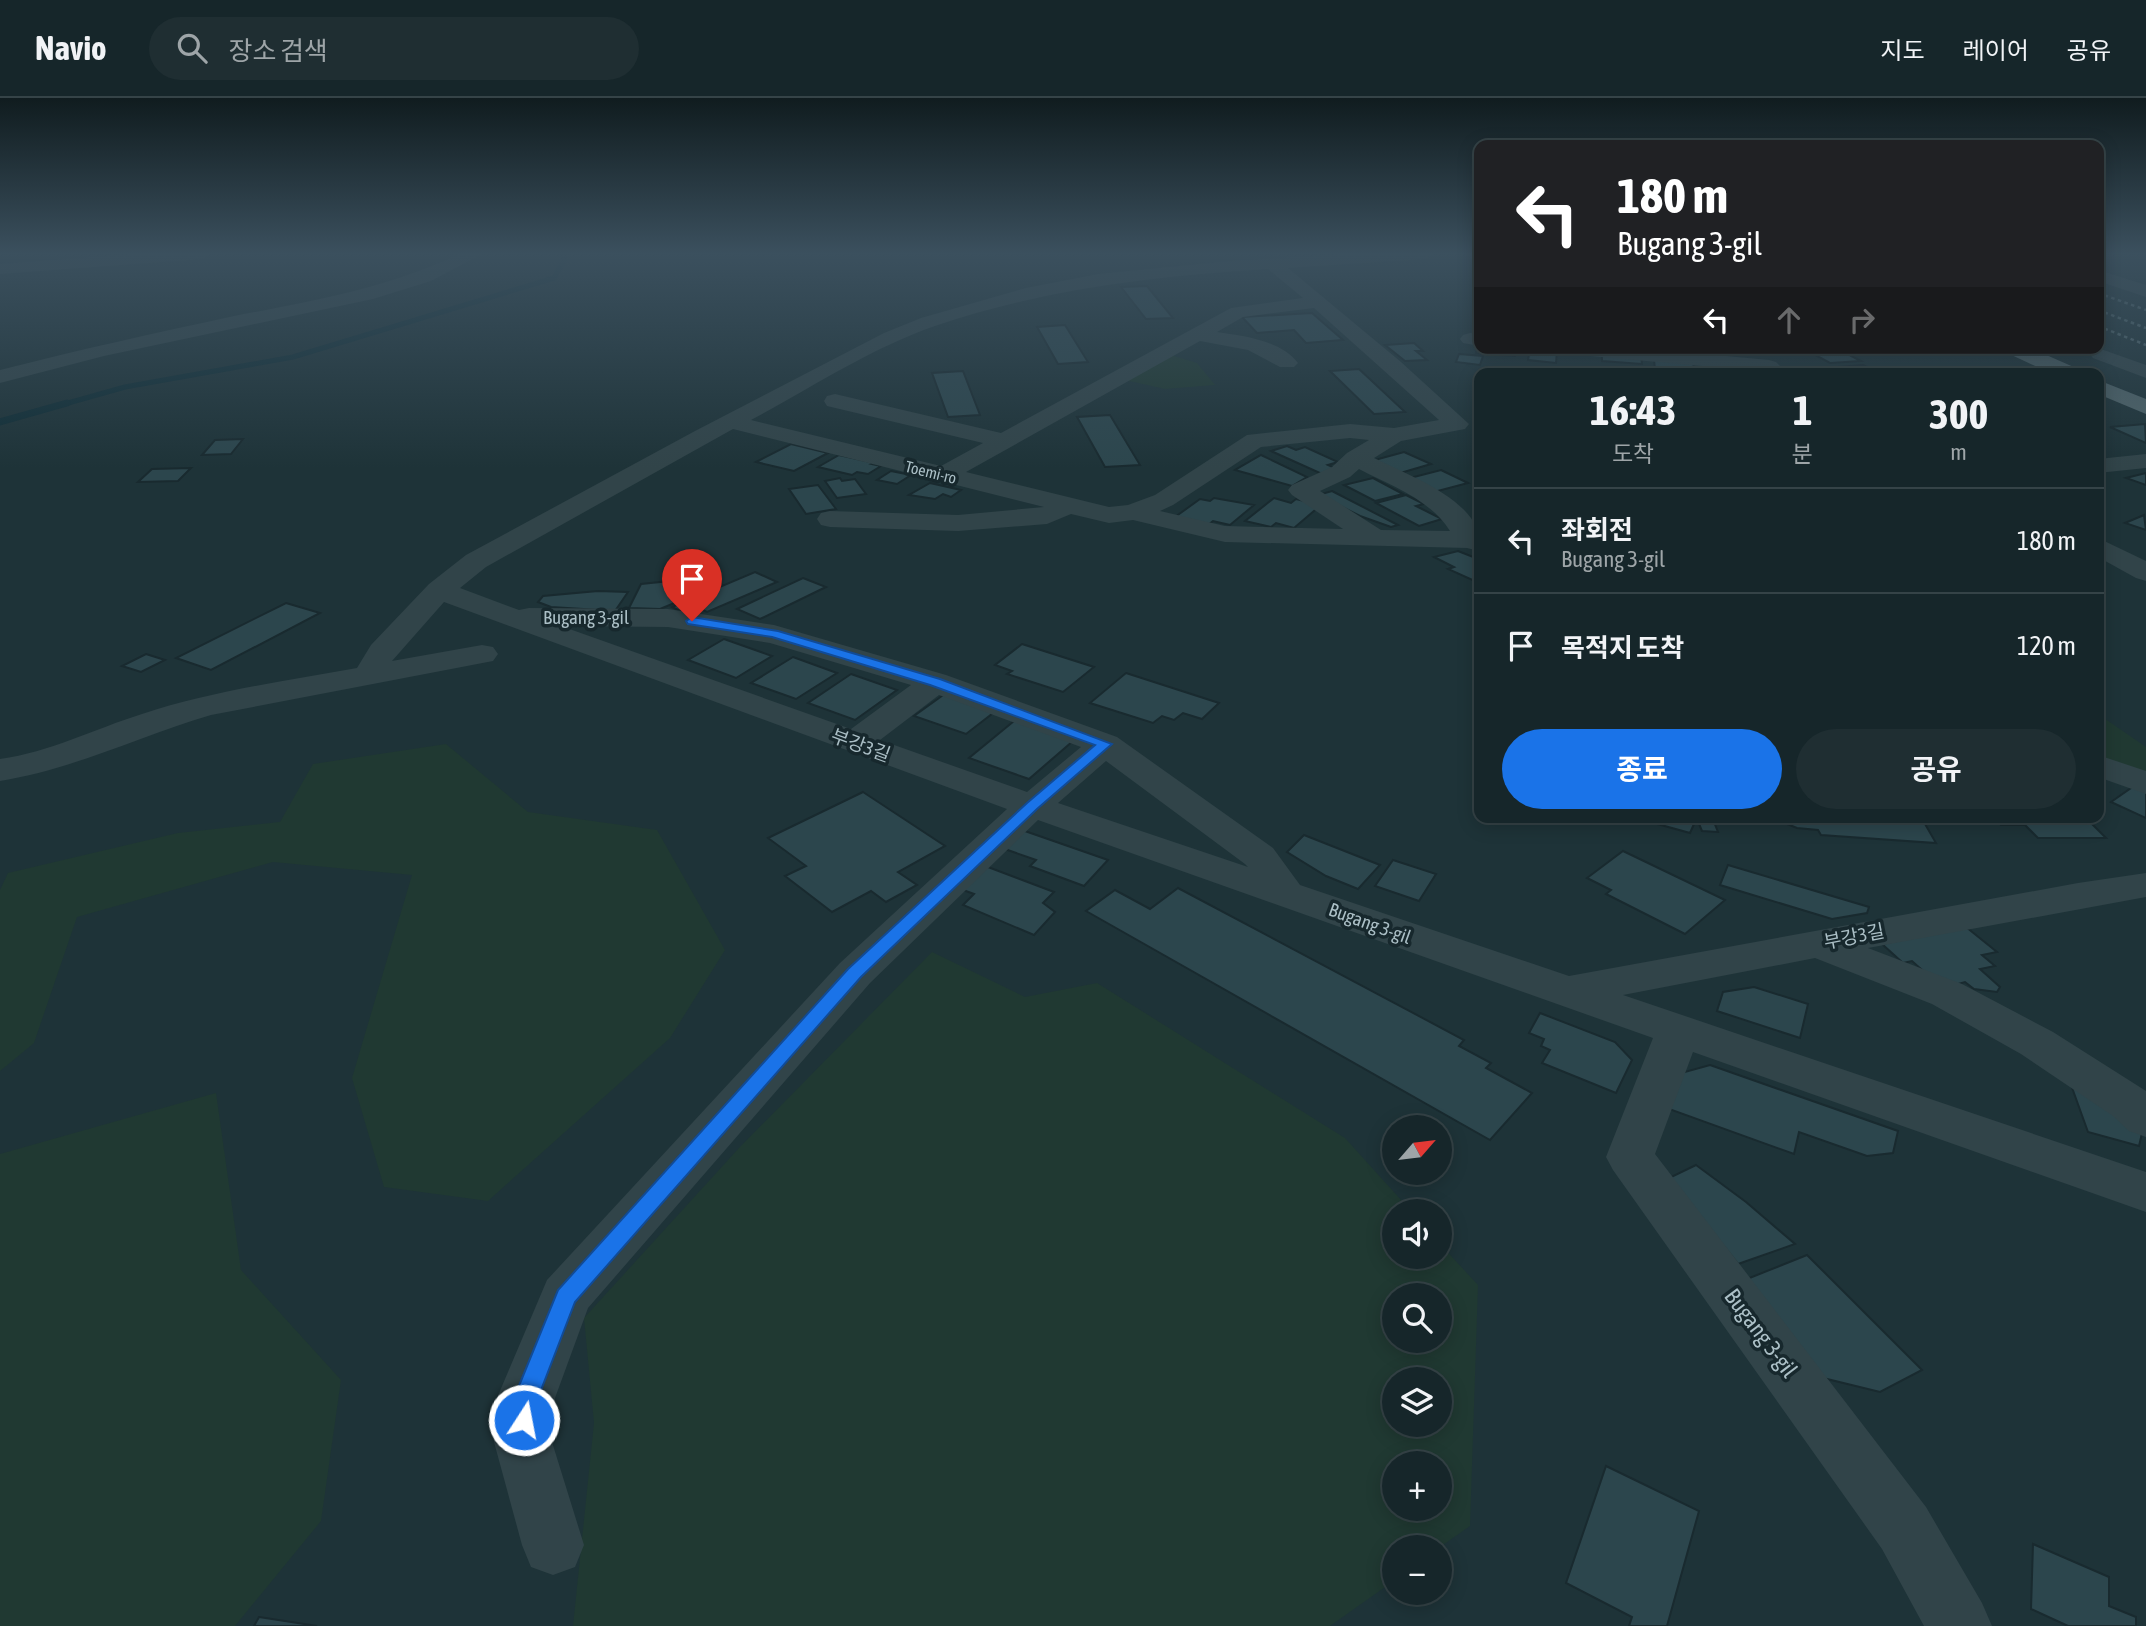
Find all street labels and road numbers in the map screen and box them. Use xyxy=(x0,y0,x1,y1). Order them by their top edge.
street label: Toemi-ro xyxy=(903,457,959,487)
street label: Bugang 3-gil xyxy=(543,606,629,628)
street label: 부강3길 xyxy=(828,724,894,766)
street label: Bugang 3-gil xyxy=(1326,898,1414,948)
street label: 부강3길 xyxy=(1822,919,1886,953)
street label: Bugang 3-gil xyxy=(1719,1284,1803,1382)

